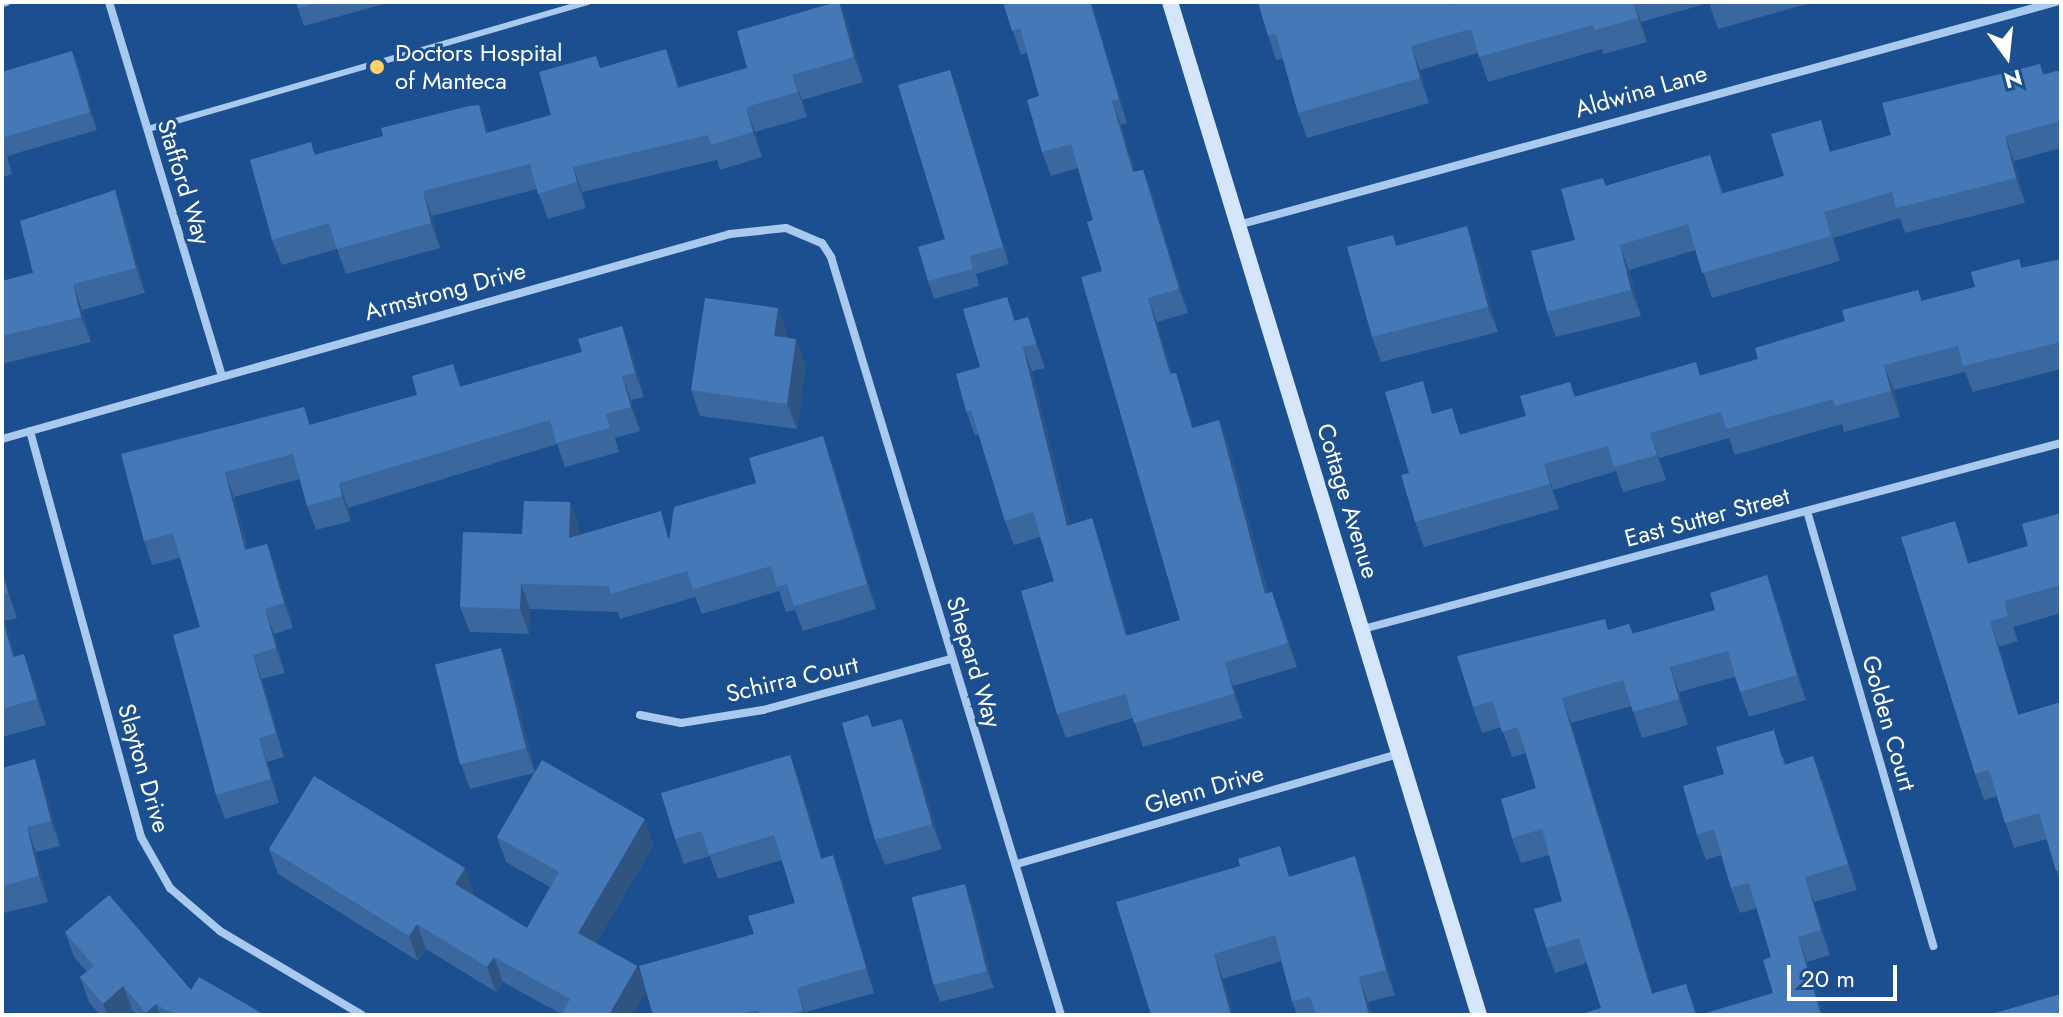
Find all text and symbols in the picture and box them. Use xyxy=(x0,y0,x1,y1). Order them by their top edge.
north arrow xyxy=(1967,16,2047,96)
place label: Doctors Hospital of Manteca xyxy=(395,39,563,95)
marker: Doctors Hospital of Manteca xyxy=(366,56,388,78)
street label: Aldwina Lane xyxy=(1572,58,1710,124)
text: N xyxy=(2001,61,2026,97)
street label: Stafford Way xyxy=(151,116,217,248)
street label: Armstrong Drive xyxy=(361,256,529,326)
street label: Cottage Avenue xyxy=(1311,420,1385,582)
street label: East Sutter Street xyxy=(1621,481,1793,553)
street label: Shepard Way xyxy=(940,593,1008,731)
street label: Schirra Court xyxy=(723,650,861,708)
street label: Golden Court xyxy=(1856,652,1922,794)
street label: Slayton Drive xyxy=(112,700,176,836)
street label: Glenn Drive xyxy=(1141,758,1267,820)
scale bar xyxy=(1791,949,1901,999)
text: 20 m xyxy=(1801,961,1855,996)

